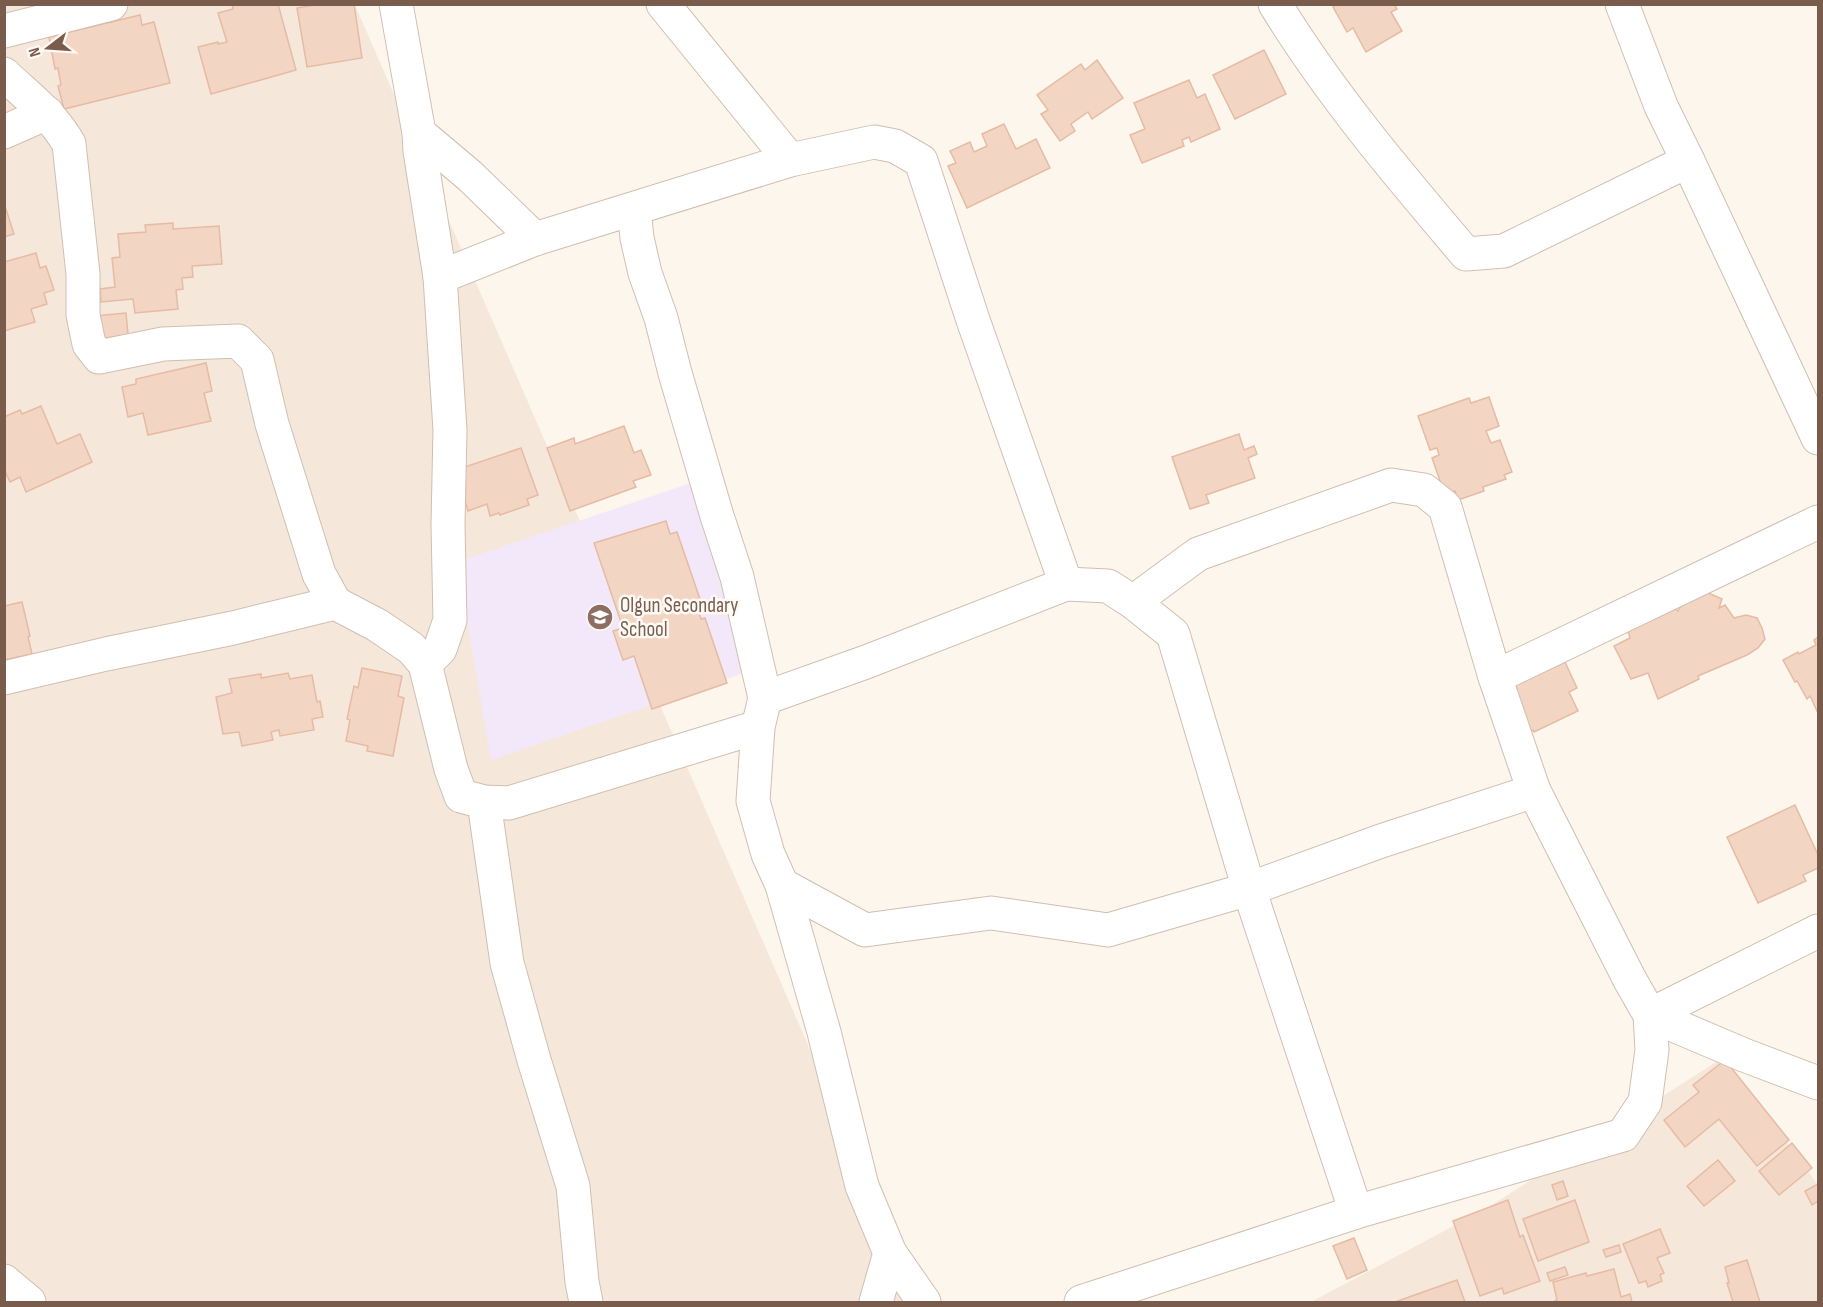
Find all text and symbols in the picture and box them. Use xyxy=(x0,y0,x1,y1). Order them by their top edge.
north arrow xyxy=(18,18,78,78)
text: N xyxy=(25,45,45,59)
place label: Olgun Secondary School xyxy=(620,593,738,642)
school or university icon: Olgun Secondary School xyxy=(585,602,615,632)

